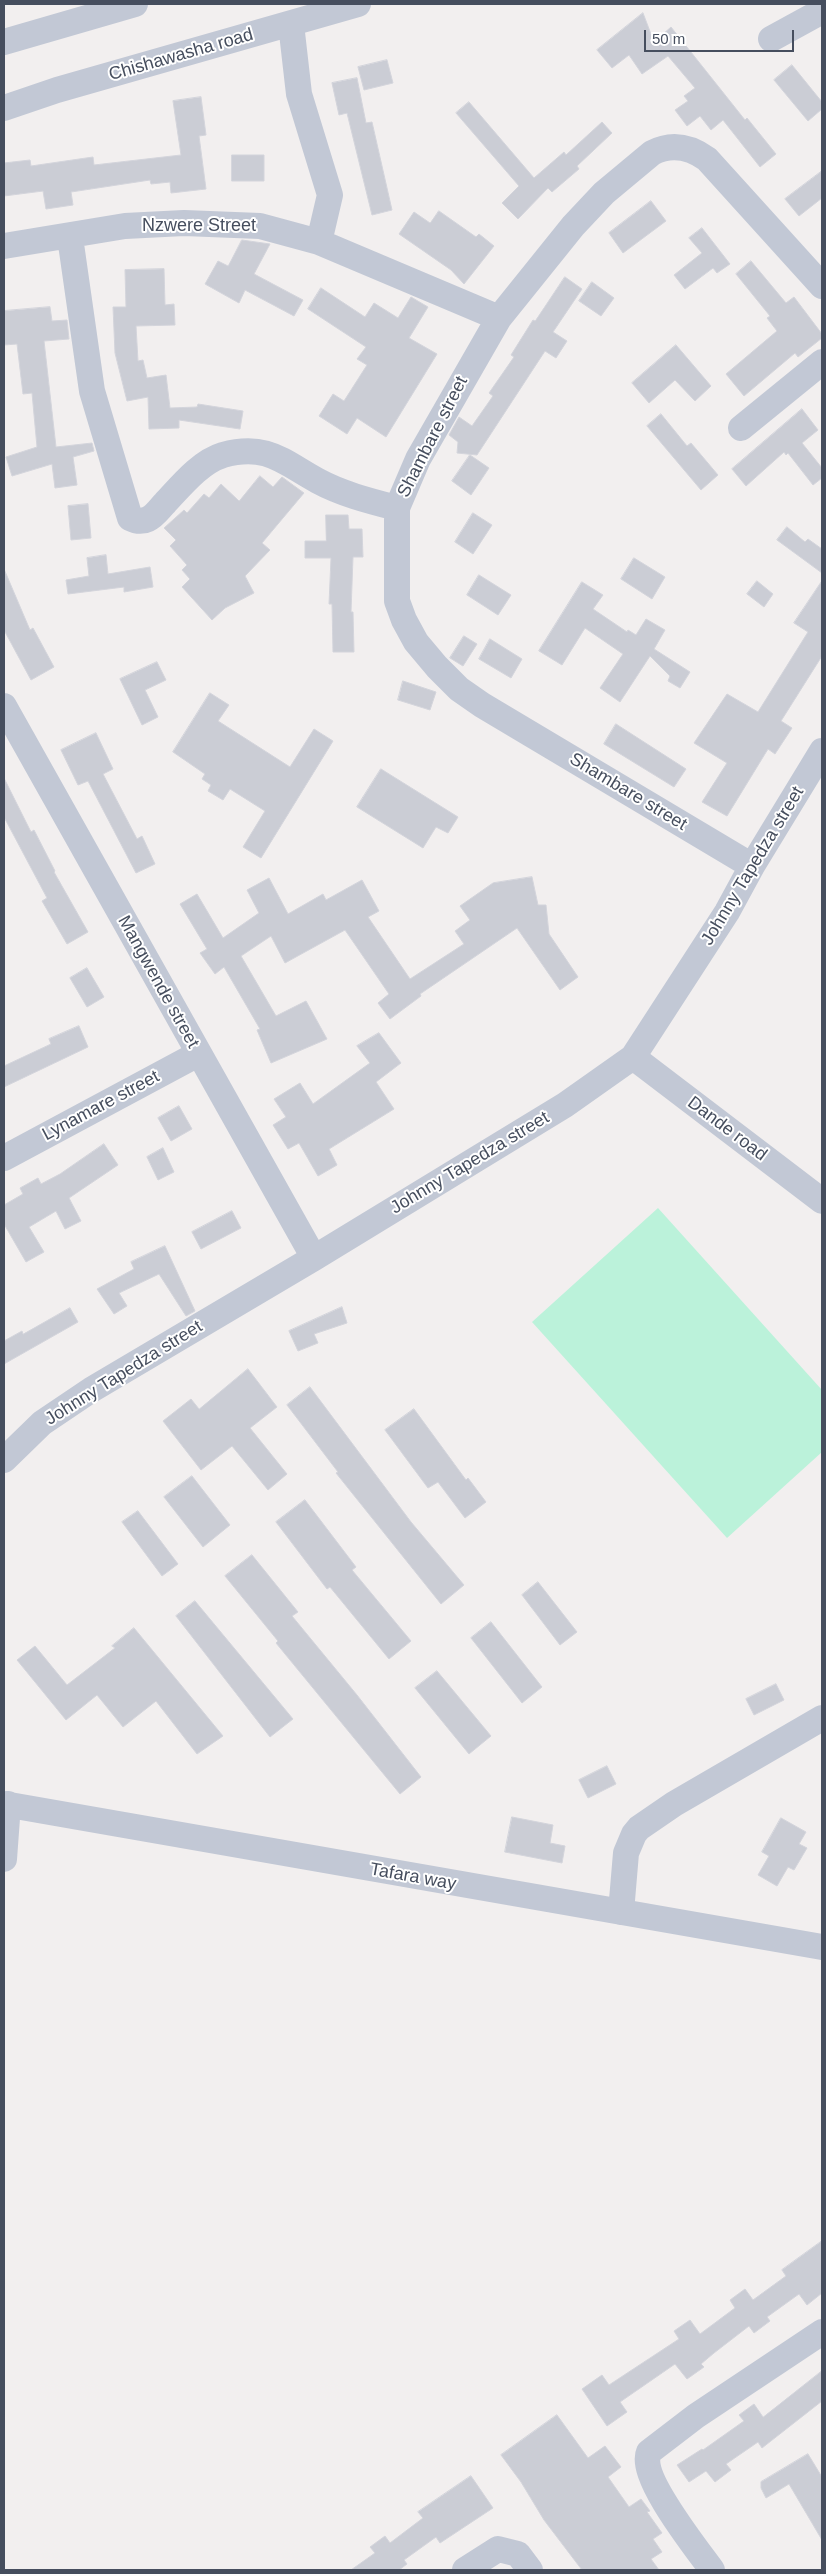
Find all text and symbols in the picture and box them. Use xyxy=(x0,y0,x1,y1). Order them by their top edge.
scale bar xyxy=(646,20,796,52)
street label: Chishawasha road xyxy=(106,24,256,86)
text: 50 m xyxy=(652,30,685,47)
street label: Nzwere Street xyxy=(142,215,256,237)
street label: Shambare street xyxy=(393,373,473,501)
street label: Shambare street xyxy=(565,748,691,836)
street label: Johnny Tapedza street xyxy=(697,783,809,949)
street label: Mangwende street xyxy=(113,912,203,1052)
street label: Lynamare street xyxy=(39,1066,163,1146)
street label: Dande road xyxy=(683,1092,771,1166)
street label: Johnny Tapedza street xyxy=(387,1107,553,1219)
street label: Johnny Tapedza street xyxy=(41,1316,207,1430)
street label: Tafara way xyxy=(368,1859,458,1895)

